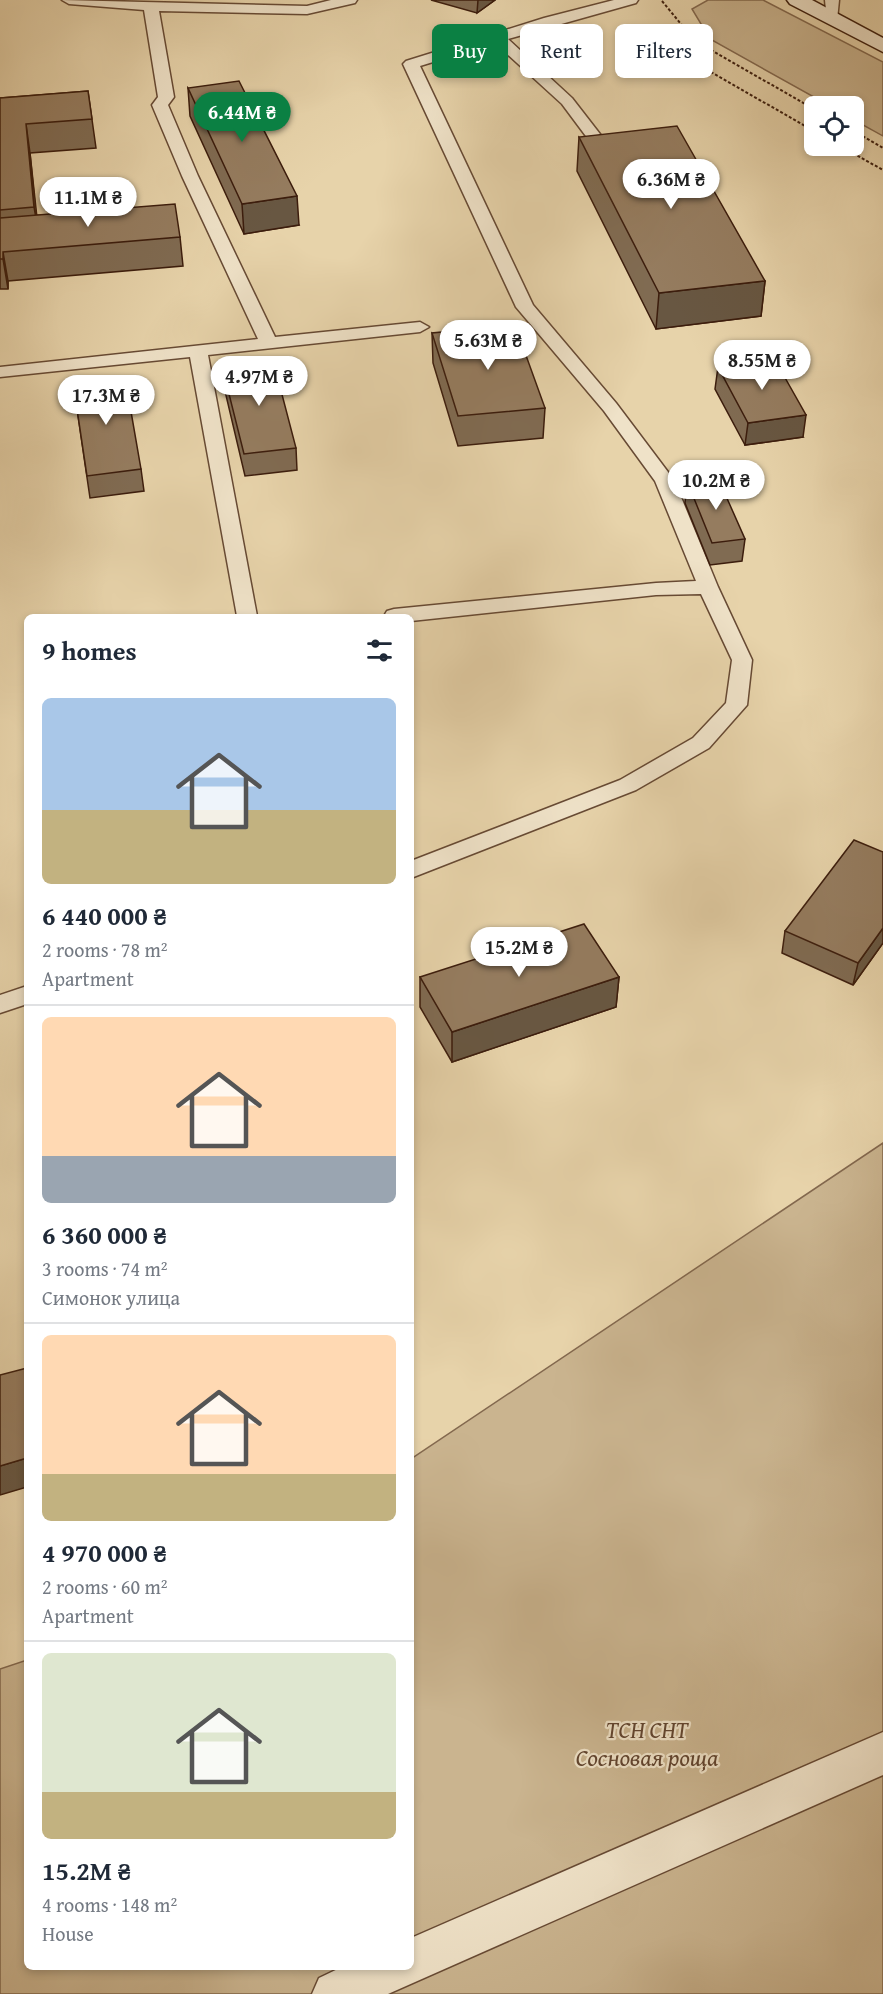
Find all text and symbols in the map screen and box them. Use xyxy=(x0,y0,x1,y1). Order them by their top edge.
chip: Buy xyxy=(432,24,508,78)
chip: Rent xyxy=(520,24,603,78)
chip: Filters xyxy=(615,24,713,78)
pin: 6.44M ₴ xyxy=(187,92,297,143)
map controls xyxy=(804,96,864,156)
button: locate xyxy=(804,96,864,156)
text: 6.44M ₴ xyxy=(208,97,276,126)
pin: 6.36M ₴ xyxy=(616,159,726,210)
text: 6.36M ₴ xyxy=(637,164,705,193)
pin: 11.1M ₴ xyxy=(33,177,143,228)
text: 11.1M ₴ xyxy=(54,182,122,211)
pin: 5.63M ₴ xyxy=(433,320,543,371)
text: 5.63M ₴ xyxy=(454,325,522,354)
pin: 8.55M ₴ xyxy=(707,340,817,391)
text: 8.55M ₴ xyxy=(728,345,796,374)
pin: 4.97M ₴ xyxy=(204,356,314,407)
text: 4.97M ₴ xyxy=(225,361,293,390)
pin: 17.3M ₴ xyxy=(51,375,161,426)
text: 17.3M ₴ xyxy=(72,380,140,409)
pin: 10.2M ₴ xyxy=(661,460,771,511)
text: 10.2M ₴ xyxy=(682,465,750,494)
text: 9 homes xyxy=(42,631,137,670)
icon: filters xyxy=(363,634,396,667)
icon: home xyxy=(165,737,273,845)
text: 6 440 000 ₴ xyxy=(42,896,167,935)
pin: 15.2M ₴ xyxy=(464,927,574,978)
text: 15.2M ₴ xyxy=(485,932,553,961)
text: 2 rooms · 78 m² xyxy=(42,935,168,964)
text: Apartment xyxy=(42,964,134,993)
icon: home xyxy=(165,1056,273,1164)
text: 6 360 000 ₴ xyxy=(42,1215,167,1254)
text: 3 rooms · 74 m² xyxy=(42,1254,168,1283)
text: Симонок улица xyxy=(42,1283,180,1312)
icon: home xyxy=(165,1374,273,1482)
text: 4 970 000 ₴ xyxy=(42,1533,167,1572)
text: 2 rooms · 60 m² xyxy=(42,1572,168,1601)
text: Apartment xyxy=(42,1601,134,1630)
icon: home xyxy=(165,1692,273,1800)
park label: ТСН СНТ Сосновая роща xyxy=(576,1712,718,1775)
text: 15.2M ₴ xyxy=(42,1851,131,1890)
text: 4 rooms · 148 m² xyxy=(42,1890,177,1919)
text: House xyxy=(42,1919,94,1948)

